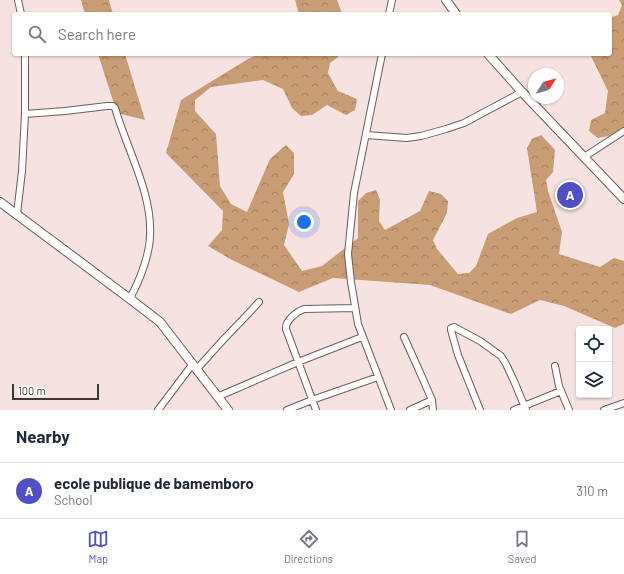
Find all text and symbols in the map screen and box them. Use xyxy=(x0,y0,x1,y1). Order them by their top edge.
search box xyxy=(12,12,612,56)
icon: search xyxy=(26,23,48,45)
text: Search here xyxy=(58,25,136,43)
north arrow xyxy=(528,68,564,104)
pin: A xyxy=(557,180,583,210)
your location xyxy=(294,212,314,232)
map controls xyxy=(576,326,612,398)
button: locate xyxy=(576,326,612,362)
button: layers xyxy=(576,362,612,398)
scale bar xyxy=(12,382,99,401)
text: 100 m xyxy=(18,384,46,397)
text: Nearby xyxy=(16,426,70,446)
text: ecole publique de bamemboro xyxy=(54,474,254,492)
text: A xyxy=(25,483,33,499)
text: 310 m xyxy=(576,483,608,499)
text: School xyxy=(54,492,92,508)
tab: Map xyxy=(87,528,109,565)
tab: Directions xyxy=(284,528,333,565)
tab: Saved xyxy=(508,528,537,565)

